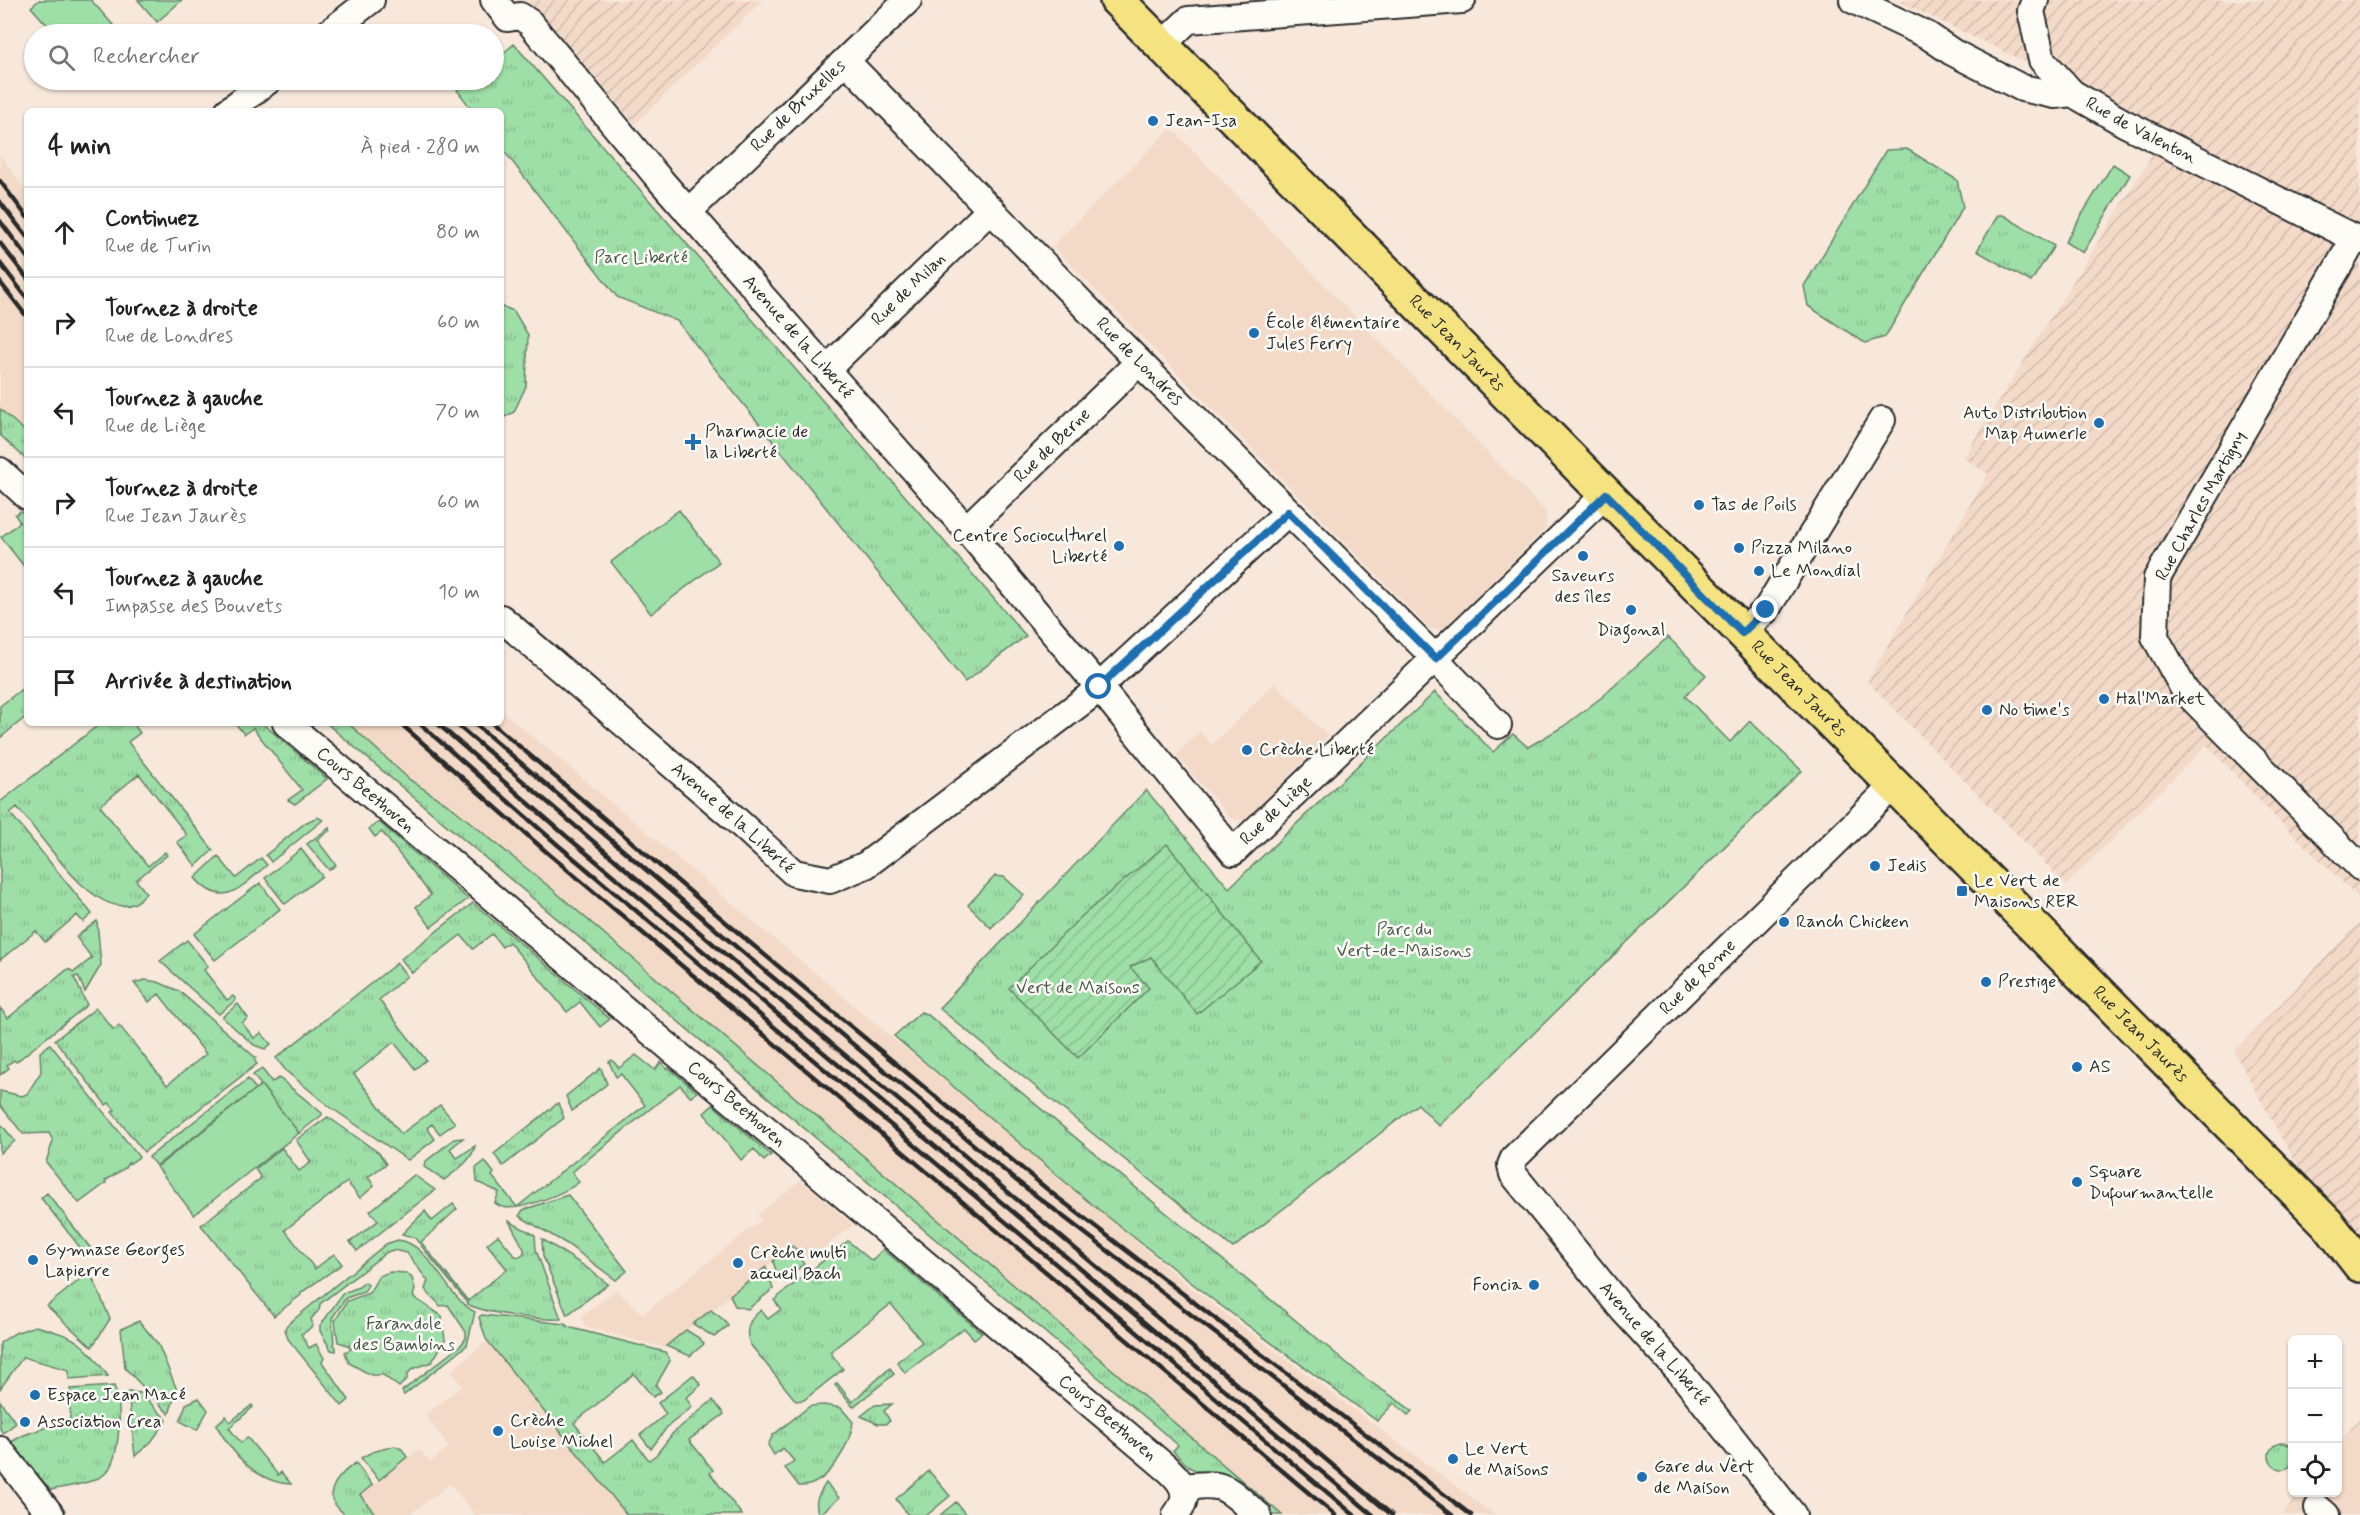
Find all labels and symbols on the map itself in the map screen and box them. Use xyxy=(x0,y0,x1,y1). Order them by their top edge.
street label: Rue de Bruxelles xyxy=(745,54,851,157)
street label: Rue de Valenton xyxy=(2081,91,2200,169)
place label: Jean-Isa xyxy=(1165,109,1237,133)
marker: Jean-Isa xyxy=(1146,114,1160,128)
park label: Parc Liberté xyxy=(594,246,688,270)
street label: Rue de Milan xyxy=(866,247,951,331)
street label: Avenue de la Liberté xyxy=(737,270,859,404)
street label: Rue Jean Jaurès xyxy=(1403,290,1510,397)
place label: École élémentaire Jules Ferry xyxy=(1266,311,1401,356)
street label: Rue de Londres xyxy=(1090,312,1188,411)
marker: École élémentaire Jules Ferry xyxy=(1247,326,1261,340)
place label: Auto Distribution Map Aumerle xyxy=(1963,401,2087,446)
street label: Rue de Berne xyxy=(1009,403,1096,488)
marker: Auto Distribution Map Aumerle xyxy=(2092,416,2106,430)
place label: Pharmacie de la Liberté xyxy=(705,420,808,465)
street label: Rue Charles Martigny xyxy=(2150,427,2252,585)
marker: Pharmacie de la Liberté xyxy=(686,435,700,449)
place label: Tas de Poils xyxy=(1711,493,1797,517)
marker: Tas de Poils xyxy=(1692,498,1706,512)
place label: Centre Socioculturel Liberté xyxy=(952,524,1107,569)
place label: Pizza Milano xyxy=(1751,536,1852,560)
marker: Centre Socioculturel Liberté xyxy=(1112,539,1126,553)
marker: Pizza Milano xyxy=(1732,541,1746,555)
marker: Saveurs des îles xyxy=(1576,549,1590,563)
place label: Le Mondial xyxy=(1771,559,1861,583)
place label: Saveurs des îles xyxy=(1552,564,1615,609)
marker: Le Mondial xyxy=(1752,564,1766,578)
route end xyxy=(1752,596,1778,622)
marker: Diagonal xyxy=(1624,603,1638,617)
place label: Diagonal xyxy=(1597,618,1665,644)
street label: Rue Jean Jaurès xyxy=(1745,635,1852,743)
route start xyxy=(1085,673,1111,699)
place label: Hal'Market xyxy=(2116,687,2206,711)
marker: Hal'Market xyxy=(2097,692,2111,706)
place label: No time's xyxy=(1999,698,2070,722)
marker: No time's xyxy=(1980,703,1994,717)
place label: Crèche Liberté xyxy=(1259,738,1374,762)
street label: Cours Beethoven xyxy=(311,742,420,839)
marker: Crèche Liberté xyxy=(1240,743,1254,757)
street label: Avenue de la Liberté xyxy=(666,757,799,879)
street label: Rue de Liège xyxy=(1235,770,1317,851)
place label: Jedis xyxy=(1887,854,1927,878)
marker: Jedis xyxy=(1868,859,1882,873)
place label: Le Vert de Maisons RER xyxy=(1974,869,2079,914)
marker: Le Vert de Maisons RER xyxy=(1955,884,1969,898)
place label: Ranch Chicken xyxy=(1796,910,1909,934)
marker: Ranch Chicken xyxy=(1777,915,1791,929)
park label: Parc du Vert-de-Maisons xyxy=(1337,918,1472,963)
street label: Rue de Rome xyxy=(1654,934,1742,1021)
place label: Prestige xyxy=(1998,970,2056,994)
marker: Prestige xyxy=(1979,975,1993,989)
park label: Vert de Maisons xyxy=(1016,976,1140,1000)
street label: Rue Jean Jaurès xyxy=(2087,981,2194,1088)
street label: Cours Beethoven xyxy=(682,1055,791,1153)
place label: AS xyxy=(2089,1055,2111,1079)
marker: AS xyxy=(2070,1060,2084,1074)
place label: Square Dufourmantelle xyxy=(2089,1160,2214,1207)
marker: Square Dufourmantelle xyxy=(2070,1175,2084,1189)
place label: Gymnase Georges Lapierre xyxy=(45,1238,185,1283)
place label: Crèche multi accueil Bach xyxy=(750,1241,847,1286)
marker: Gymnase Georges Lapierre xyxy=(26,1253,40,1267)
marker: Crèche multi accueil Bach xyxy=(731,1256,745,1270)
place label: Foncia xyxy=(1473,1273,1522,1297)
street label: Avenue de la Liberté xyxy=(1593,1277,1715,1411)
marker: Foncia xyxy=(1527,1278,1541,1292)
park label: Farandole des Bambins xyxy=(353,1312,455,1357)
street label: Cours Beethoven xyxy=(1053,1369,1162,1467)
place label: Espace Jean Macé xyxy=(47,1383,186,1407)
marker: Espace Jean Macé xyxy=(28,1388,42,1402)
place label: Crèche Louise Michel xyxy=(510,1409,613,1454)
place label: Association Crea xyxy=(37,1410,162,1434)
marker: Association Crea xyxy=(18,1415,32,1429)
marker: Crèche Louise Michel xyxy=(491,1424,505,1438)
place label: Le Vert de Maisons xyxy=(1465,1437,1549,1482)
marker: Le Vert de Maisons xyxy=(1446,1452,1460,1466)
place label: Gare du Vert de Maison xyxy=(1654,1455,1754,1500)
marker: Gare du Vert de Maison xyxy=(1635,1470,1649,1484)

